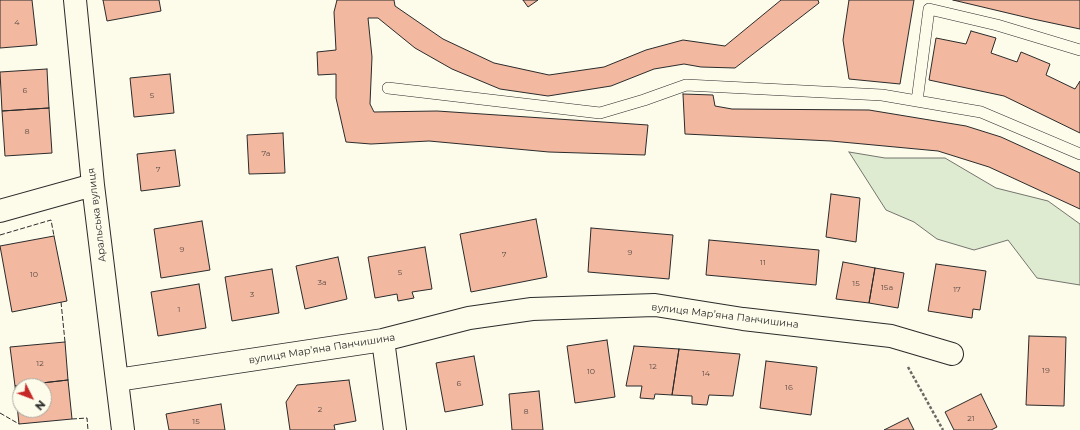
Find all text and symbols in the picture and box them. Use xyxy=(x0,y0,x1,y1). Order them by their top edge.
house number: 4 xyxy=(14,18,20,28)
house number: 6 xyxy=(23,86,27,96)
house number: 5 xyxy=(150,91,154,101)
house number: 8 xyxy=(24,127,30,137)
house number: 7а xyxy=(261,149,271,159)
house number: 7 xyxy=(156,165,160,175)
street label: Аральська вулиця xyxy=(85,167,109,263)
house number: 9 xyxy=(180,245,184,255)
house number: 9 xyxy=(628,248,632,258)
house number: 7 xyxy=(502,250,506,260)
house number: 11 xyxy=(760,258,766,268)
house number: 5 xyxy=(398,268,402,278)
house number: 10 xyxy=(30,270,38,280)
house number: 3а xyxy=(317,278,327,288)
house number: 15 xyxy=(852,279,860,289)
house number: 15а xyxy=(881,283,893,293)
house number: 17 xyxy=(953,285,961,295)
house number: 3 xyxy=(250,290,254,300)
street label: вулиця Марʼяна Панчишина xyxy=(651,301,799,331)
house number: 1 xyxy=(178,305,180,315)
street label: вулиця Марʼяна Панчишина xyxy=(248,331,396,367)
house number: 12 xyxy=(36,359,44,369)
house number: 12 xyxy=(649,362,657,372)
house number: 19 xyxy=(1042,366,1050,376)
house number: 10 xyxy=(587,367,595,377)
house number: 14 xyxy=(702,369,710,379)
north arrow xyxy=(12,378,52,418)
house number: 6 xyxy=(457,379,461,389)
house number: 16 xyxy=(785,383,793,393)
text: N xyxy=(32,397,48,413)
house number: 2 xyxy=(318,405,322,415)
house number: 8 xyxy=(523,407,529,417)
house number: 21 xyxy=(967,414,975,424)
house number: 15 xyxy=(192,417,200,427)

